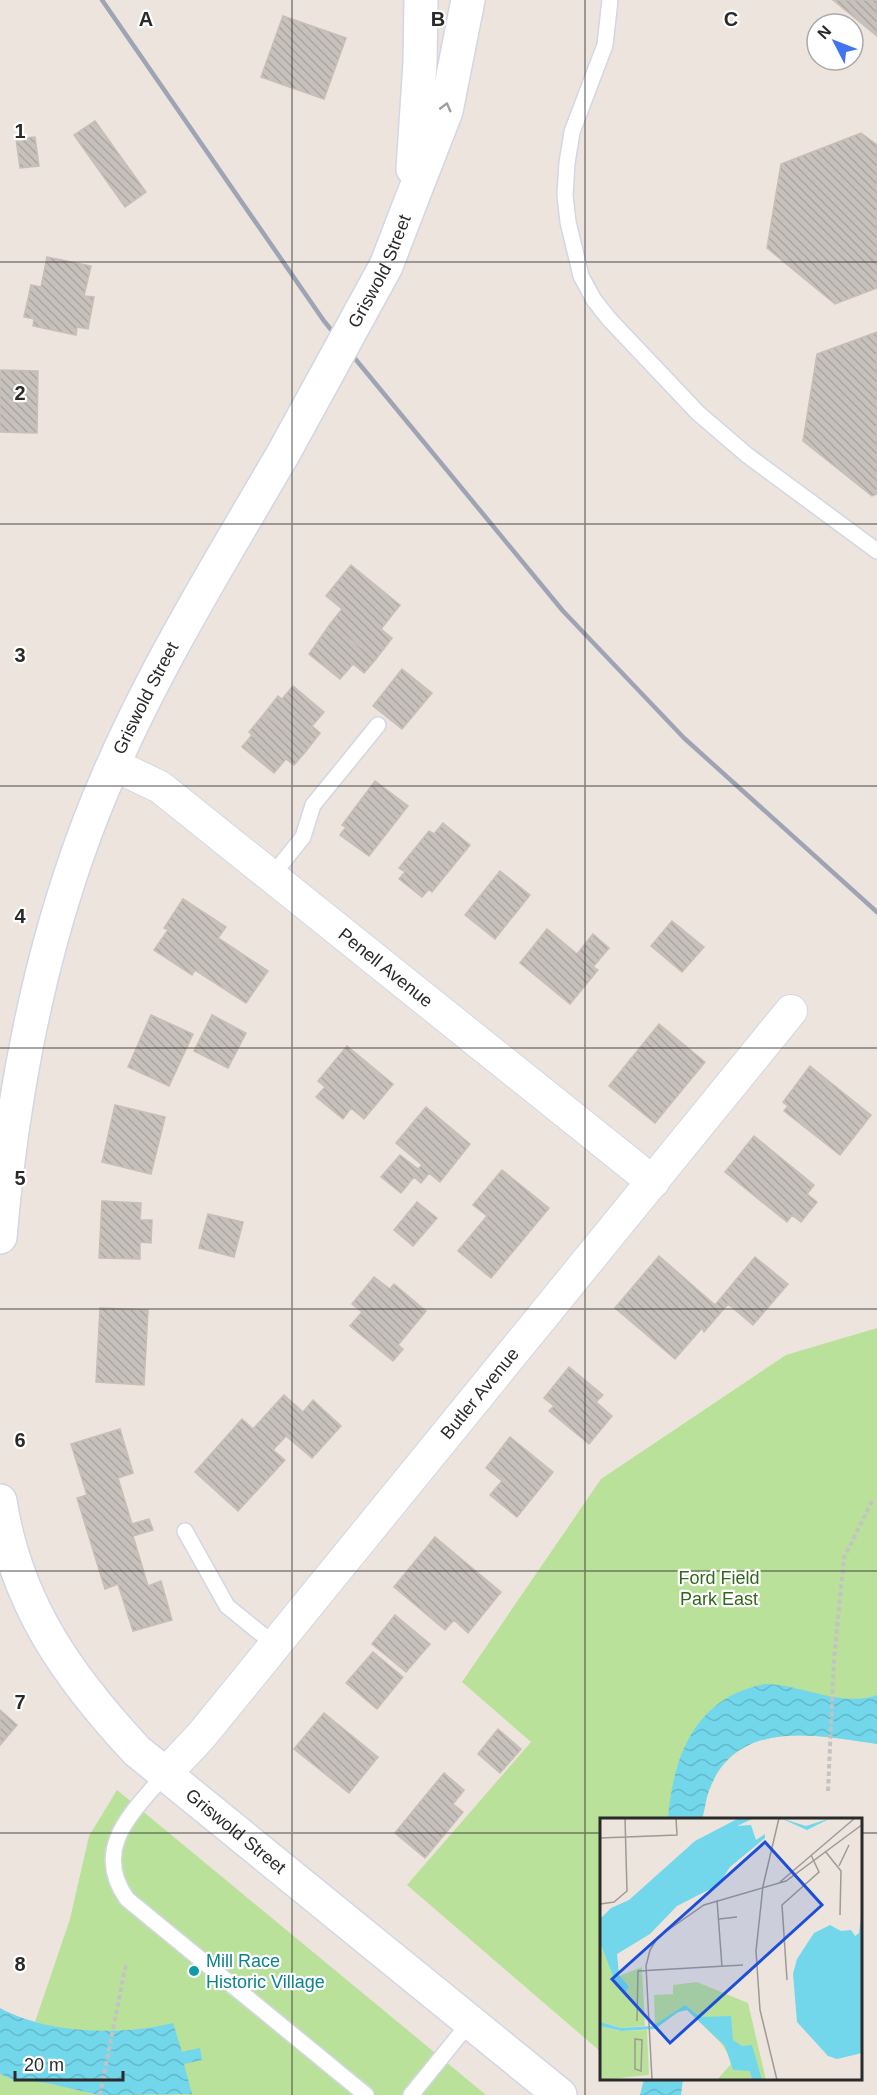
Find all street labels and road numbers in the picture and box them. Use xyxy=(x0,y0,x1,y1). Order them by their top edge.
street label: Griswold Street xyxy=(344,212,415,331)
street label: Griswold Street xyxy=(109,639,182,757)
street label: Penell Avenue xyxy=(334,924,437,1011)
street label: Butler Avenue xyxy=(437,1344,523,1443)
street label: Griswold Street xyxy=(182,1785,290,1878)

